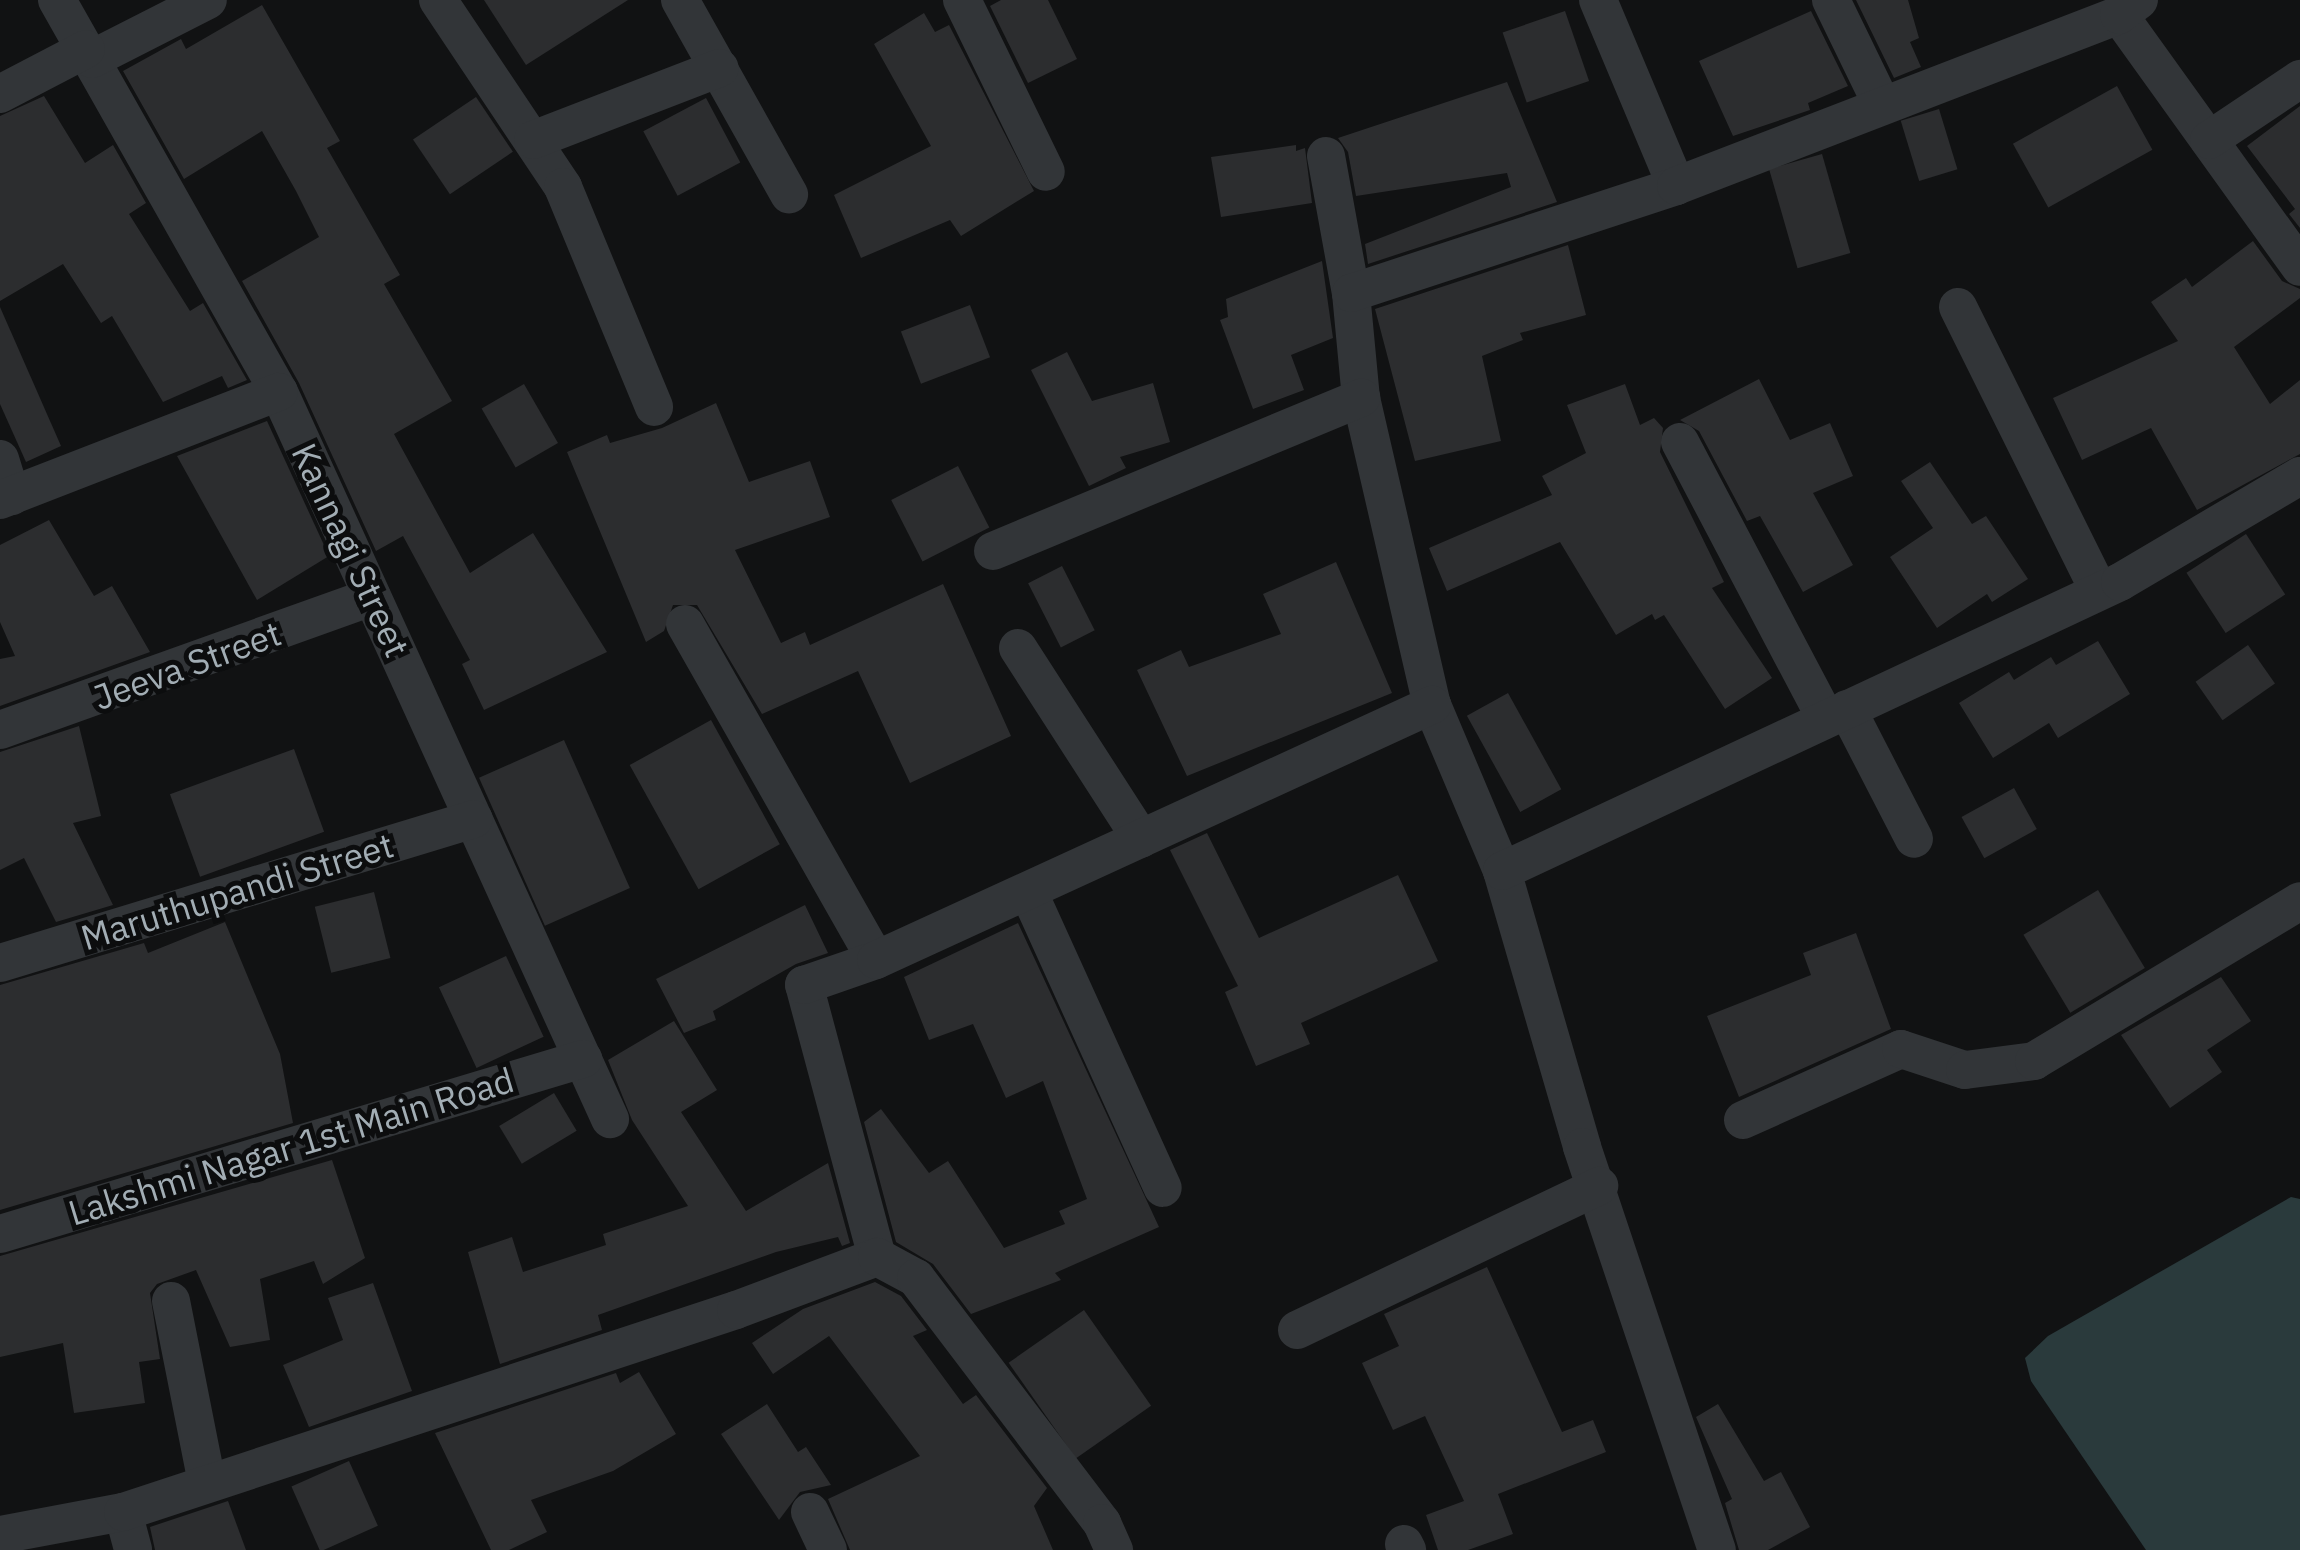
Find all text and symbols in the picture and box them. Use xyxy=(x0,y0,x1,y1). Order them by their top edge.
street label: Kannagi Street xyxy=(283,437,419,663)
street label: Jeeva Street xyxy=(88,612,286,718)
street label: Maruthupandi Street xyxy=(76,824,398,958)
street label: Lakshmi Nagar 1st Main Road xyxy=(63,1058,519,1234)

